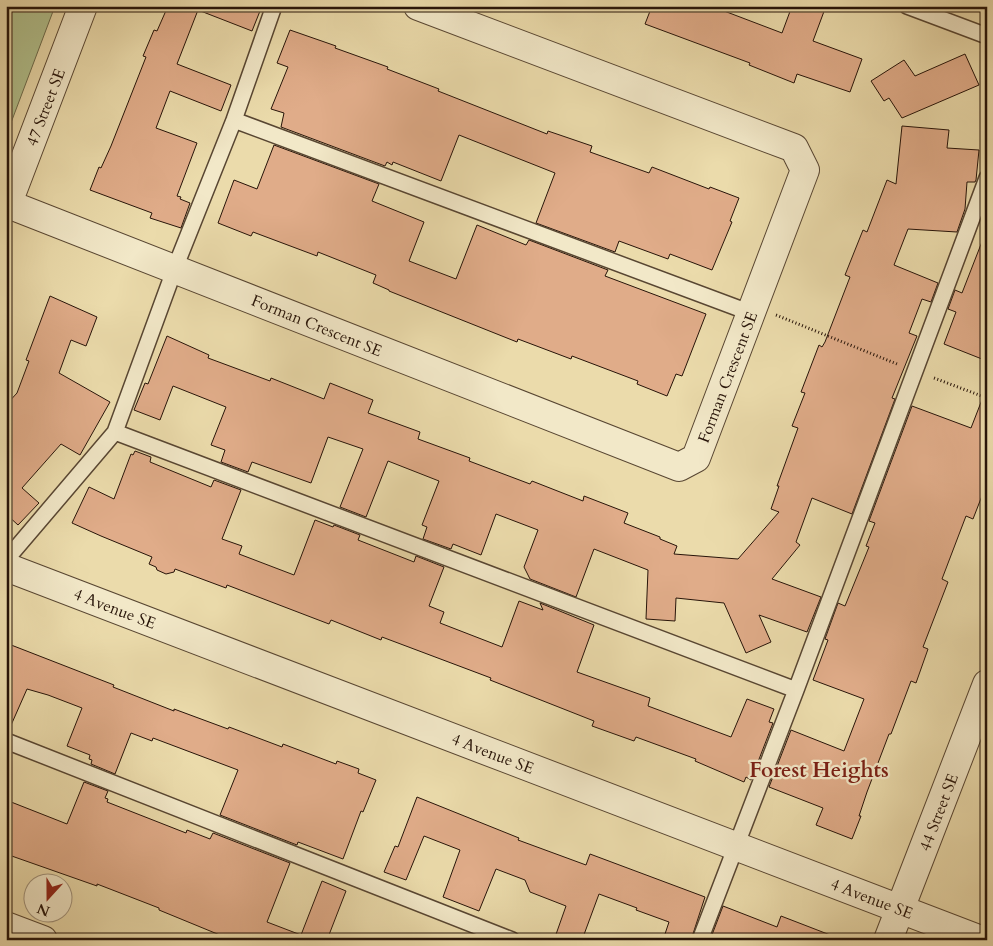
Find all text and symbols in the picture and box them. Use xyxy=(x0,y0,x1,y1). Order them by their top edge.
street label: 47 Street SE xyxy=(21,65,71,149)
street label: Forman Crescent SE xyxy=(248,290,385,362)
street label: Forman Crescent SE xyxy=(693,308,763,446)
street label: 4 Avenue SE xyxy=(70,583,159,635)
street label: 4 Avenue SE xyxy=(448,728,537,780)
district label: Forest Heights xyxy=(749,756,889,785)
street label: 44 Street SE xyxy=(914,770,964,854)
street label: 4 Avenue SE xyxy=(827,873,916,925)
north arrow xyxy=(22,874,72,924)
text: N xyxy=(34,899,53,921)

